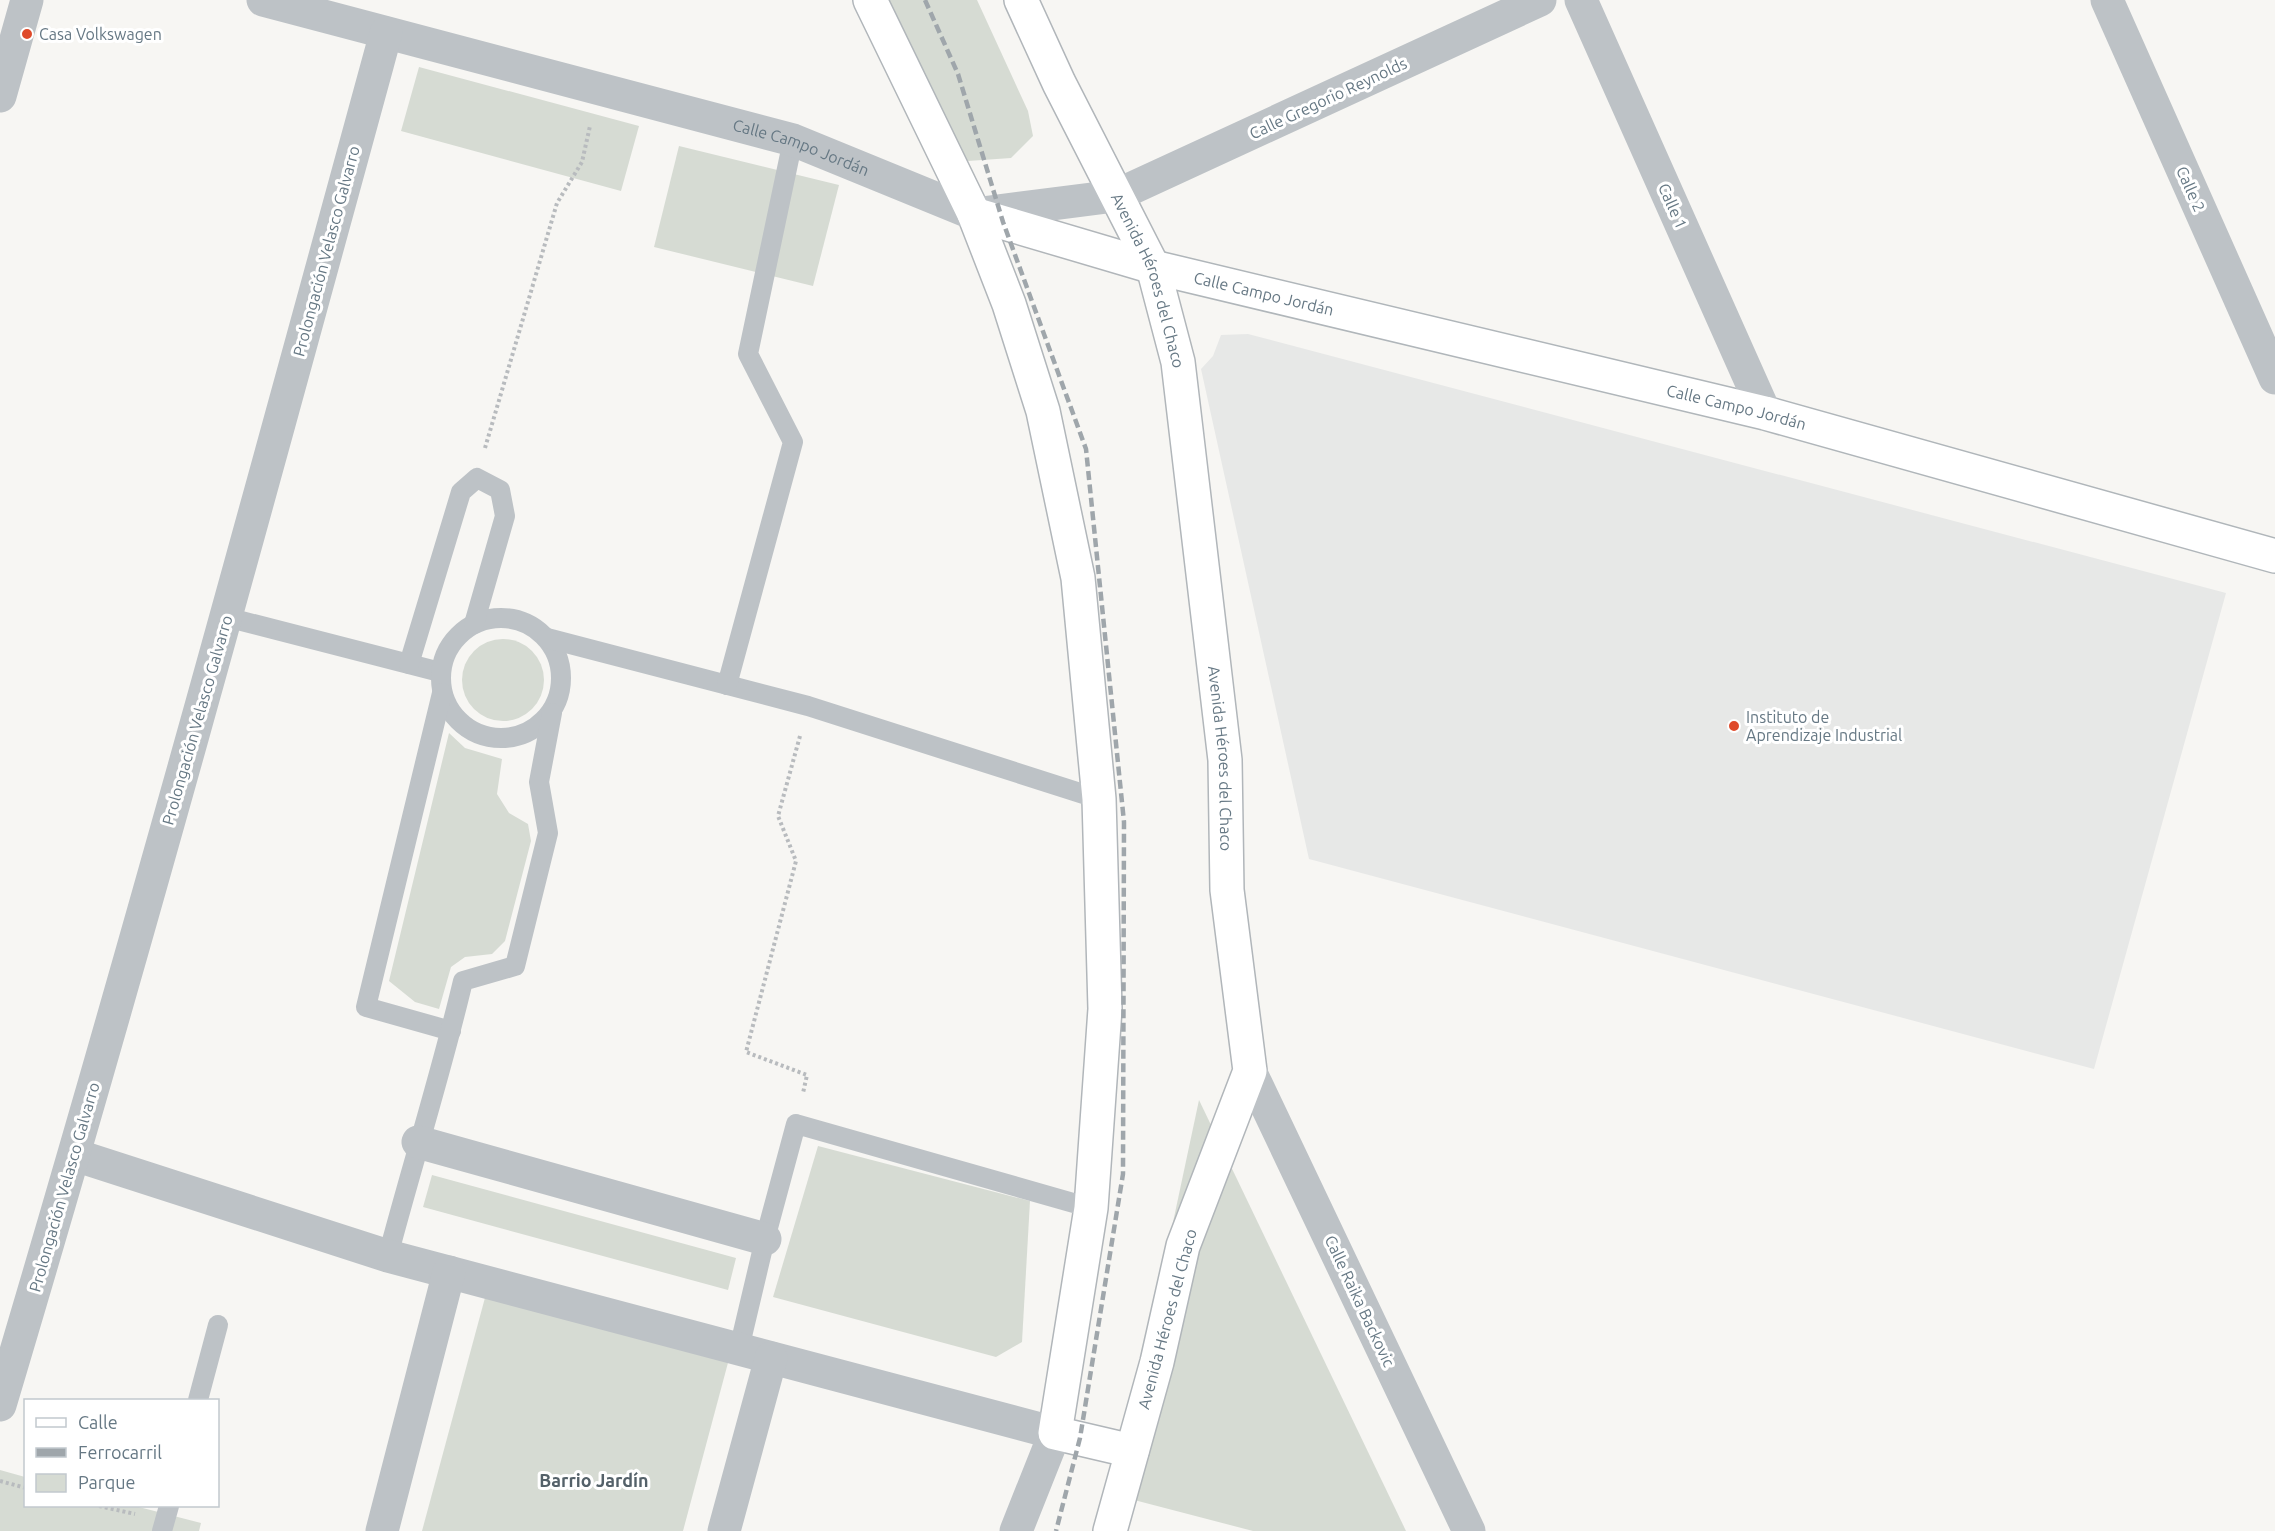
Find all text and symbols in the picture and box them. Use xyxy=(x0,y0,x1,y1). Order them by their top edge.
place label: Casa Volkswagen xyxy=(39,25,162,43)
marker: Casa Volkswagen xyxy=(20,27,34,41)
street label: Calle Gregorio Reynolds xyxy=(1247,54,1410,142)
street label: Calle Campo Jordán xyxy=(731,116,872,179)
street label: Prolongación Velasco Galvarro xyxy=(289,144,363,358)
street label: Calle 2 xyxy=(2173,163,2209,215)
street label: Calle 1 xyxy=(1655,180,1691,232)
street label: Avenida Héroes del Chaco xyxy=(1108,190,1188,369)
street label: Calle Campo Jordán xyxy=(1192,268,1336,319)
street label: Calle Campo Jordán xyxy=(1665,381,1808,433)
street label: Prolongación Velasco Galvarro xyxy=(158,613,236,827)
street label: Avenida Héroes del Chaco xyxy=(1205,665,1235,851)
place label: Instituto de Aprendizaje Industrial xyxy=(1746,708,1902,744)
marker: Instituto de Aprendizaje Industrial xyxy=(1727,719,1741,733)
street label: Prolongación Velasco Galvarro xyxy=(25,1080,103,1294)
street label: Avenida Héroes del Chaco xyxy=(1134,1227,1200,1411)
street label: Calle Raika Backovic xyxy=(1322,1232,1399,1370)
legend xyxy=(24,1399,219,1507)
text: Calle xyxy=(78,1412,118,1432)
text: Ferrocarril xyxy=(78,1442,162,1462)
district label: Barrio Jardín xyxy=(539,1470,649,1490)
text: Parque xyxy=(78,1472,135,1492)

